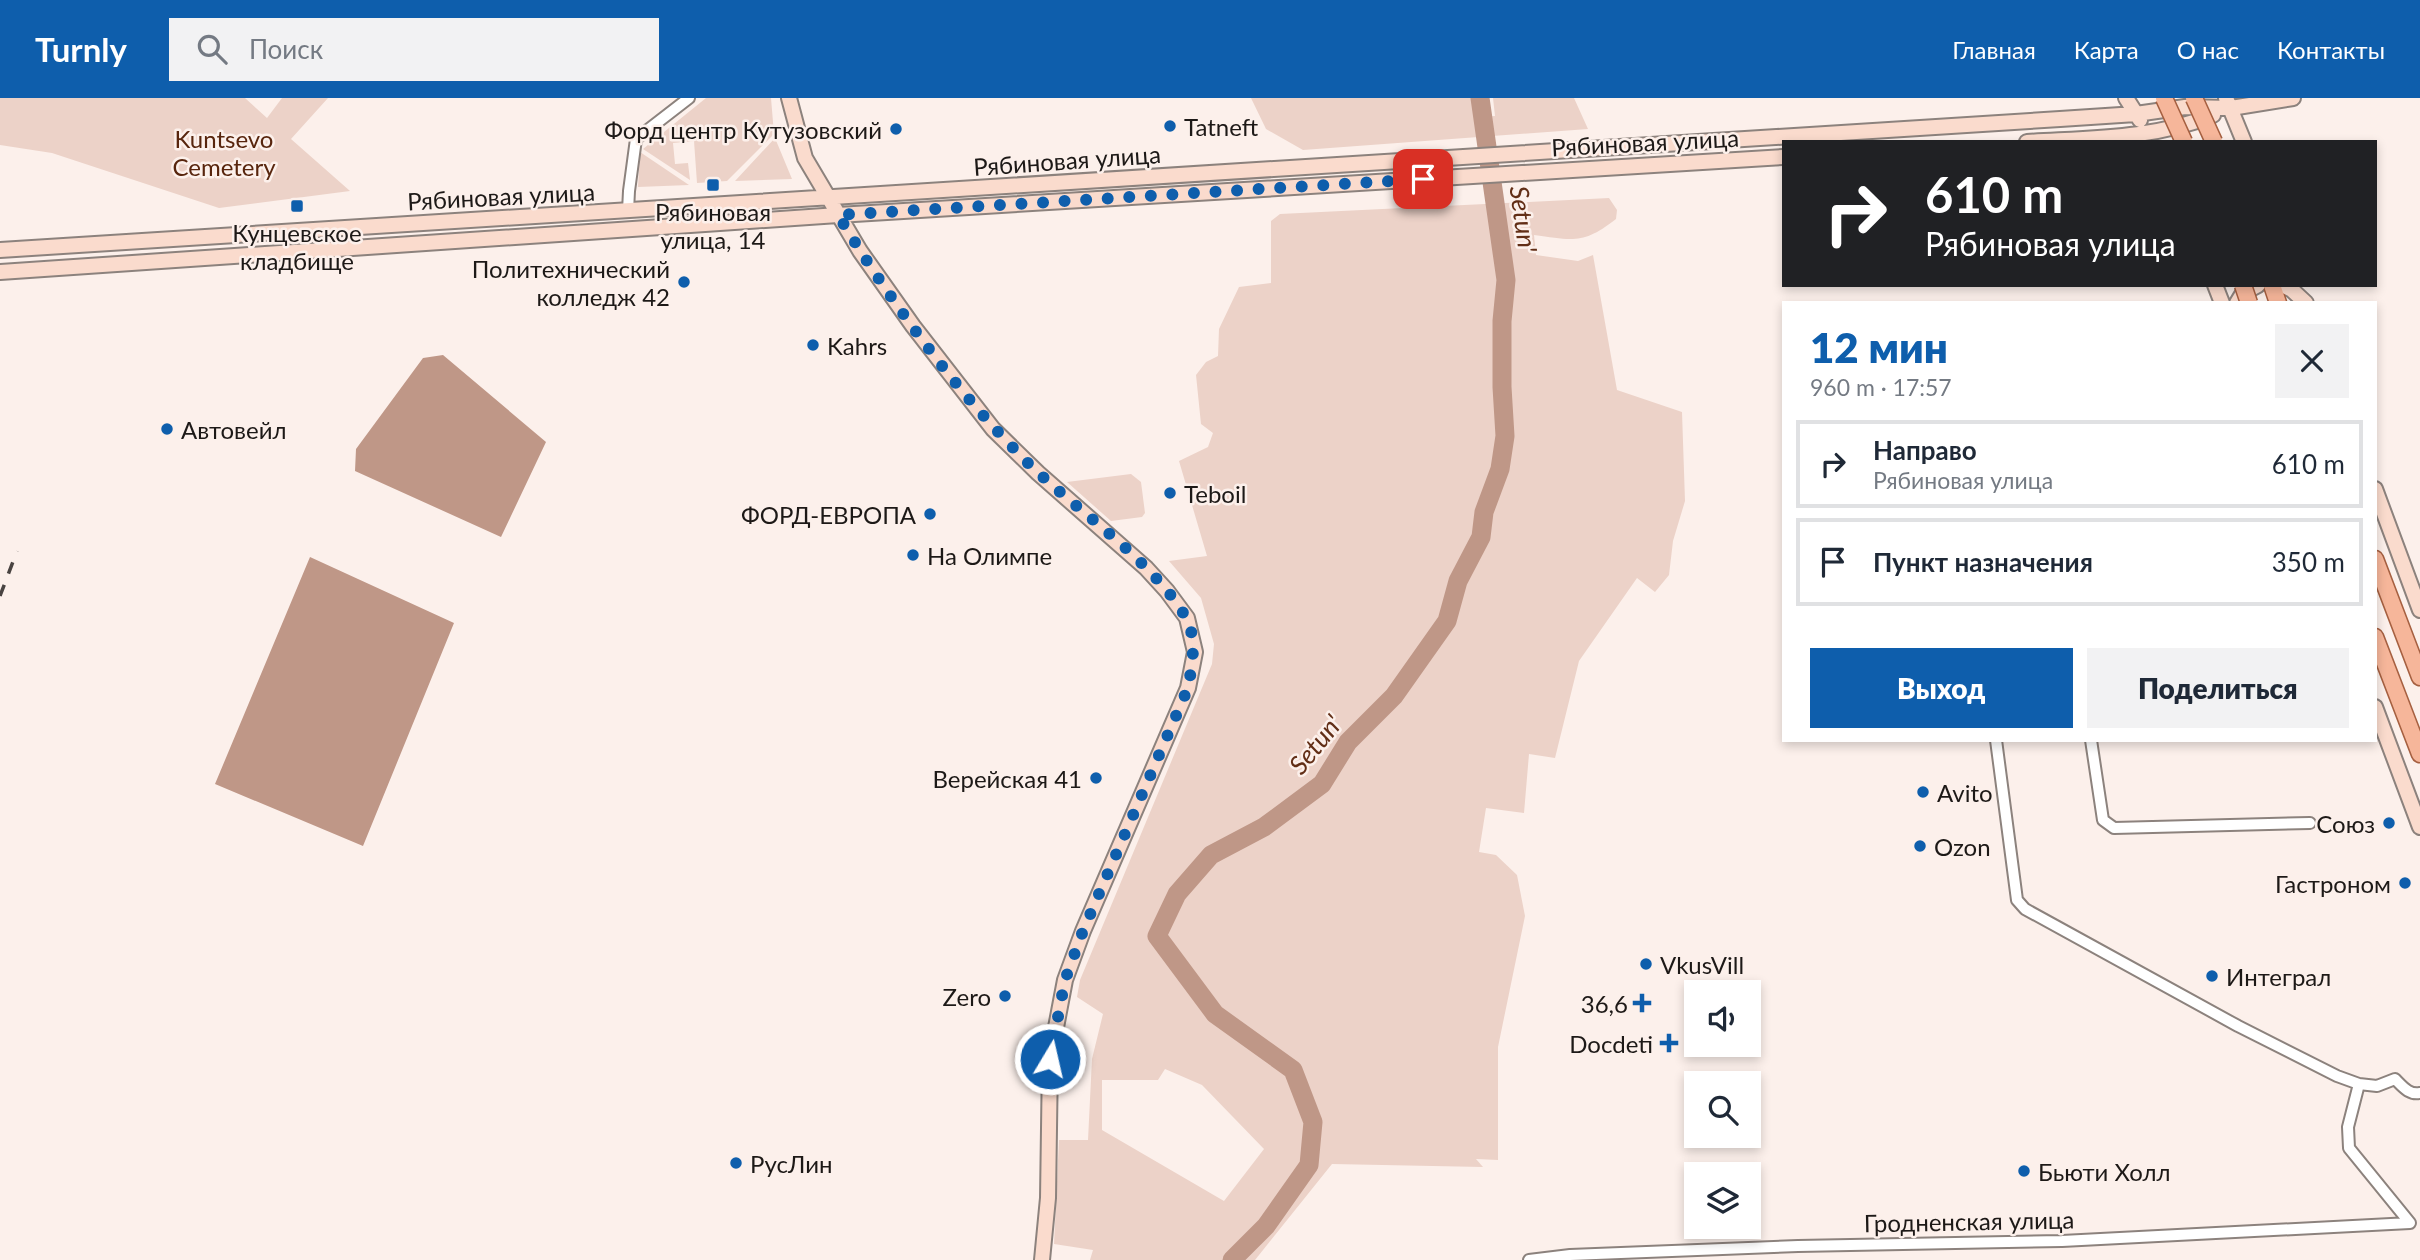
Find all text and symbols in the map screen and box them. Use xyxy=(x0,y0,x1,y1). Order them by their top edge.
search box xyxy=(169,18,659,81)
text: Turnly xyxy=(35,29,127,69)
icon: search xyxy=(193,30,231,68)
text: Поиск xyxy=(249,33,323,65)
text: Главная xyxy=(1952,35,2036,64)
text: Карта xyxy=(2074,35,2139,64)
text: О нас xyxy=(2177,35,2239,64)
text: Контакты xyxy=(2277,35,2385,64)
place label: Tatneft xyxy=(1184,112,1259,141)
place label: Форд центр Кутузовский xyxy=(604,115,882,144)
marker: Tatneft xyxy=(1162,118,1178,134)
marker: Форд центр Кутузовский xyxy=(888,121,904,137)
street label: Рябиновая улица xyxy=(1550,123,1740,161)
park label: Kuntsevo Cemetery xyxy=(172,124,276,181)
street label: Рябиновая улица xyxy=(972,139,1162,181)
pin xyxy=(1393,149,1453,209)
icon: arrive xyxy=(1404,160,1442,198)
text: 610 m xyxy=(1925,165,2063,223)
icon: right xyxy=(1810,168,1901,259)
street label: Рябиновая улица xyxy=(406,177,596,215)
marker: Рябиновая улица, 14 xyxy=(705,177,721,193)
water label: Setun' xyxy=(1504,184,1544,254)
place label: Рябиновая улица, 14 xyxy=(655,197,771,254)
marker: Кунцевское кладбище xyxy=(289,198,305,214)
place label: Кунцевское кладбище xyxy=(232,218,362,275)
text: Рябиновая улица xyxy=(1925,224,2176,263)
place label: Политехнический колледж 42 xyxy=(472,254,670,311)
marker: Политехнический колледж 42 xyxy=(676,274,692,290)
text: 12 мин xyxy=(1810,322,1948,372)
button: close xyxy=(2275,324,2349,398)
place label: Kahrs xyxy=(827,331,887,360)
marker: Kahrs xyxy=(805,337,821,353)
text: 960 m · 17:57 xyxy=(1810,373,1952,401)
place label: Автовейл xyxy=(181,415,287,444)
marker: Автовейл xyxy=(159,421,175,437)
text: Направо xyxy=(1873,434,1977,466)
icon: right xyxy=(1814,445,1852,483)
text: 610 m xyxy=(2272,448,2345,480)
text: Рябиновая улица xyxy=(1873,466,2053,494)
place label: Teboil xyxy=(1184,479,1246,508)
marker: Teboil xyxy=(1162,485,1178,501)
place label: ФОРД-ЕВРОПА xyxy=(741,500,917,529)
marker: ФОРД-ЕВРОПА xyxy=(922,506,938,522)
place label: На Олимпе xyxy=(927,541,1052,570)
icon: arrive xyxy=(1814,543,1852,581)
text: Пункт назначения xyxy=(1873,546,2093,578)
text: 350 m xyxy=(2272,546,2345,578)
marker: На Олимпе xyxy=(905,547,921,563)
button: Выход xyxy=(1810,648,2073,728)
button: Поделиться xyxy=(2087,648,2349,728)
water label: Setun' xyxy=(1282,708,1348,780)
place label: Верейская 41 xyxy=(932,764,1082,793)
marker: Верейская 41 xyxy=(1088,770,1104,786)
place label: Avito xyxy=(1937,778,1993,807)
marker: Avito xyxy=(1915,784,1931,800)
place label: Союз xyxy=(2316,809,2375,838)
marker: Союз xyxy=(2381,815,2397,831)
place label: Ozon xyxy=(1934,832,1991,861)
marker: Ozon xyxy=(1912,838,1928,854)
place label: Гастроном xyxy=(2275,869,2391,898)
marker: Гастроном xyxy=(2397,875,2413,891)
place label: VkusVill xyxy=(1660,950,1744,979)
marker: VkusVill xyxy=(1638,956,1654,972)
place label: Интеграл xyxy=(2226,962,2331,991)
marker: Интеграл xyxy=(2204,968,2220,984)
map controls xyxy=(1684,980,1761,1239)
button: sound xyxy=(1684,980,1761,1057)
place label: Zero xyxy=(943,982,991,1011)
marker: Zero xyxy=(997,988,1013,1004)
place label: 36,6 xyxy=(1581,989,1628,1018)
marker: 36,6 xyxy=(1634,995,1650,1011)
position arrow xyxy=(1013,1022,1087,1096)
place label: Docdeti xyxy=(1569,1029,1653,1058)
marker: Docdeti xyxy=(1659,1033,1679,1053)
button: search xyxy=(1684,1071,1761,1148)
place label: РусЛин xyxy=(750,1149,832,1178)
marker: РусЛин xyxy=(728,1155,744,1171)
place label: Бьюти Холл xyxy=(2038,1157,2171,1186)
button: layers xyxy=(1684,1162,1761,1239)
marker: Бьюти Холл xyxy=(2016,1163,2032,1179)
street label: Гродненская улица xyxy=(1863,1205,2075,1237)

